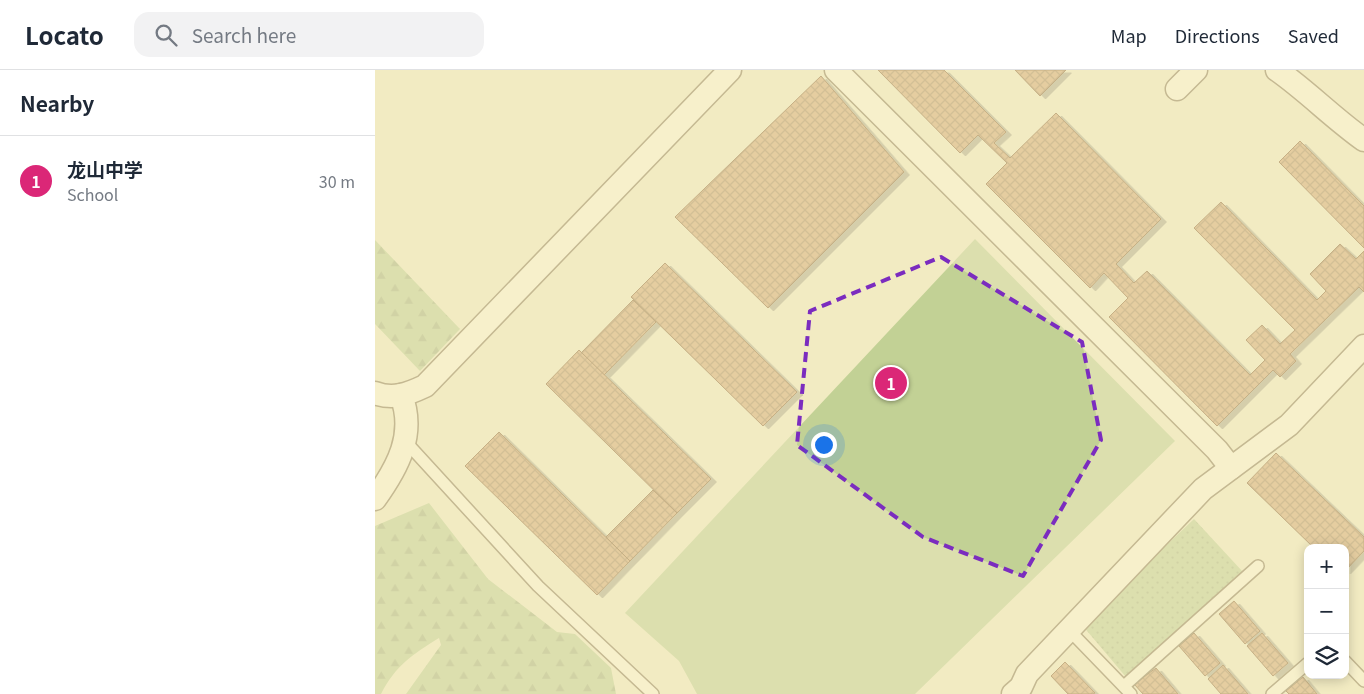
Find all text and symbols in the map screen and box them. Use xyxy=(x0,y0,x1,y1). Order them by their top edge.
search box xyxy=(134,12,484,57)
text: Locato xyxy=(25,17,104,52)
icon: search xyxy=(152,21,180,49)
text: Search here xyxy=(192,21,296,48)
text: Map xyxy=(1111,22,1147,48)
text: Directions xyxy=(1175,22,1260,48)
text: Saved xyxy=(1288,22,1339,48)
text: Nearby xyxy=(20,88,94,118)
text: 龙山中学 xyxy=(67,155,143,182)
text: 1 xyxy=(31,169,41,193)
text: 30 m xyxy=(319,169,355,193)
text: School xyxy=(67,182,118,206)
pin: 1 xyxy=(875,364,907,402)
your location xyxy=(811,432,837,458)
map controls xyxy=(1304,544,1349,679)
button: + xyxy=(1304,544,1349,589)
button: − xyxy=(1304,589,1349,634)
button: layers xyxy=(1304,634,1349,679)

